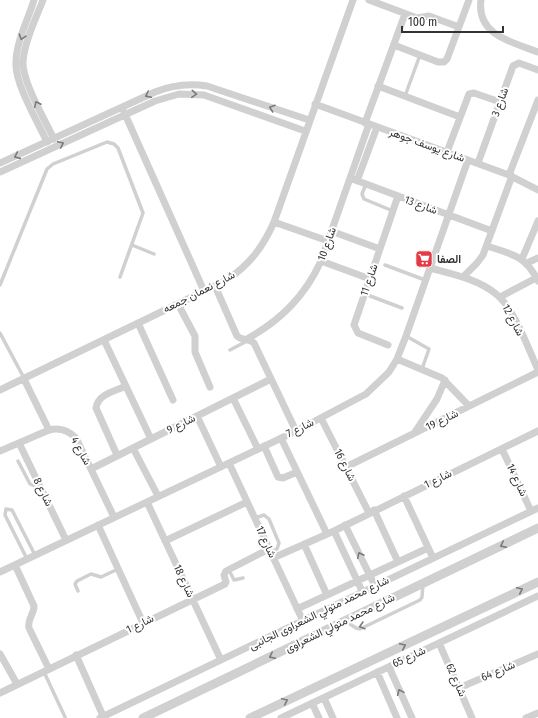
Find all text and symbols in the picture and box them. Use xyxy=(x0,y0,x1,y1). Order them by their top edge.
scale bar xyxy=(402,8,503,34)
text: 100 m xyxy=(408,15,437,29)
one-way arrow xyxy=(18,33,27,40)
street label: شارع 3 xyxy=(489,86,512,119)
one-way arrow xyxy=(144,90,152,98)
one-way arrow xyxy=(191,90,197,99)
one-way arrow xyxy=(34,100,42,108)
one-way arrow xyxy=(269,104,276,112)
street label: شارع يوسف جوهر xyxy=(386,125,467,166)
one-way arrow xyxy=(57,141,64,149)
one-way arrow xyxy=(14,151,21,159)
street label: شارع 13 xyxy=(402,193,439,218)
street label: شارع 10 xyxy=(315,225,340,263)
supermarket icon: الصفا xyxy=(414,249,434,269)
place label: الصفا xyxy=(437,253,461,266)
street label: شارع 11 xyxy=(357,262,382,298)
street label: شارع نعمان جمعه xyxy=(161,268,238,317)
street label: شارع 12 xyxy=(498,302,527,339)
street label: شارع 19 xyxy=(424,406,461,434)
street label: شارع 9 xyxy=(165,411,198,437)
street label: شارع 7 xyxy=(284,416,317,441)
street label: شارع 4 xyxy=(67,435,94,468)
street label: شارع 16 xyxy=(330,447,359,484)
street label: شارع 14 xyxy=(503,462,530,499)
street label: شارع 1 xyxy=(422,467,455,492)
street label: شارع 8 xyxy=(30,476,56,509)
street label: شارع 17 xyxy=(252,524,279,561)
one-way arrow xyxy=(500,540,507,547)
one-way arrow xyxy=(357,552,365,560)
street label: شارع 18 xyxy=(170,563,197,600)
street label: شارع محمد متولي الشعراوى الجانبى xyxy=(247,573,391,653)
one-way arrow xyxy=(516,587,523,595)
street label: شارع محمد متولي الشعراوى xyxy=(283,591,397,655)
street label: شارع 1 xyxy=(124,612,157,637)
one-way arrow xyxy=(359,621,366,630)
one-way arrow xyxy=(398,643,406,651)
street label: شارع 65 xyxy=(390,644,428,671)
one-way arrow xyxy=(269,651,277,659)
street label: شارع 64 xyxy=(479,658,518,685)
street label: شارع 62 xyxy=(442,661,469,699)
one-way arrow xyxy=(397,689,405,697)
one-way arrow xyxy=(281,698,288,706)

